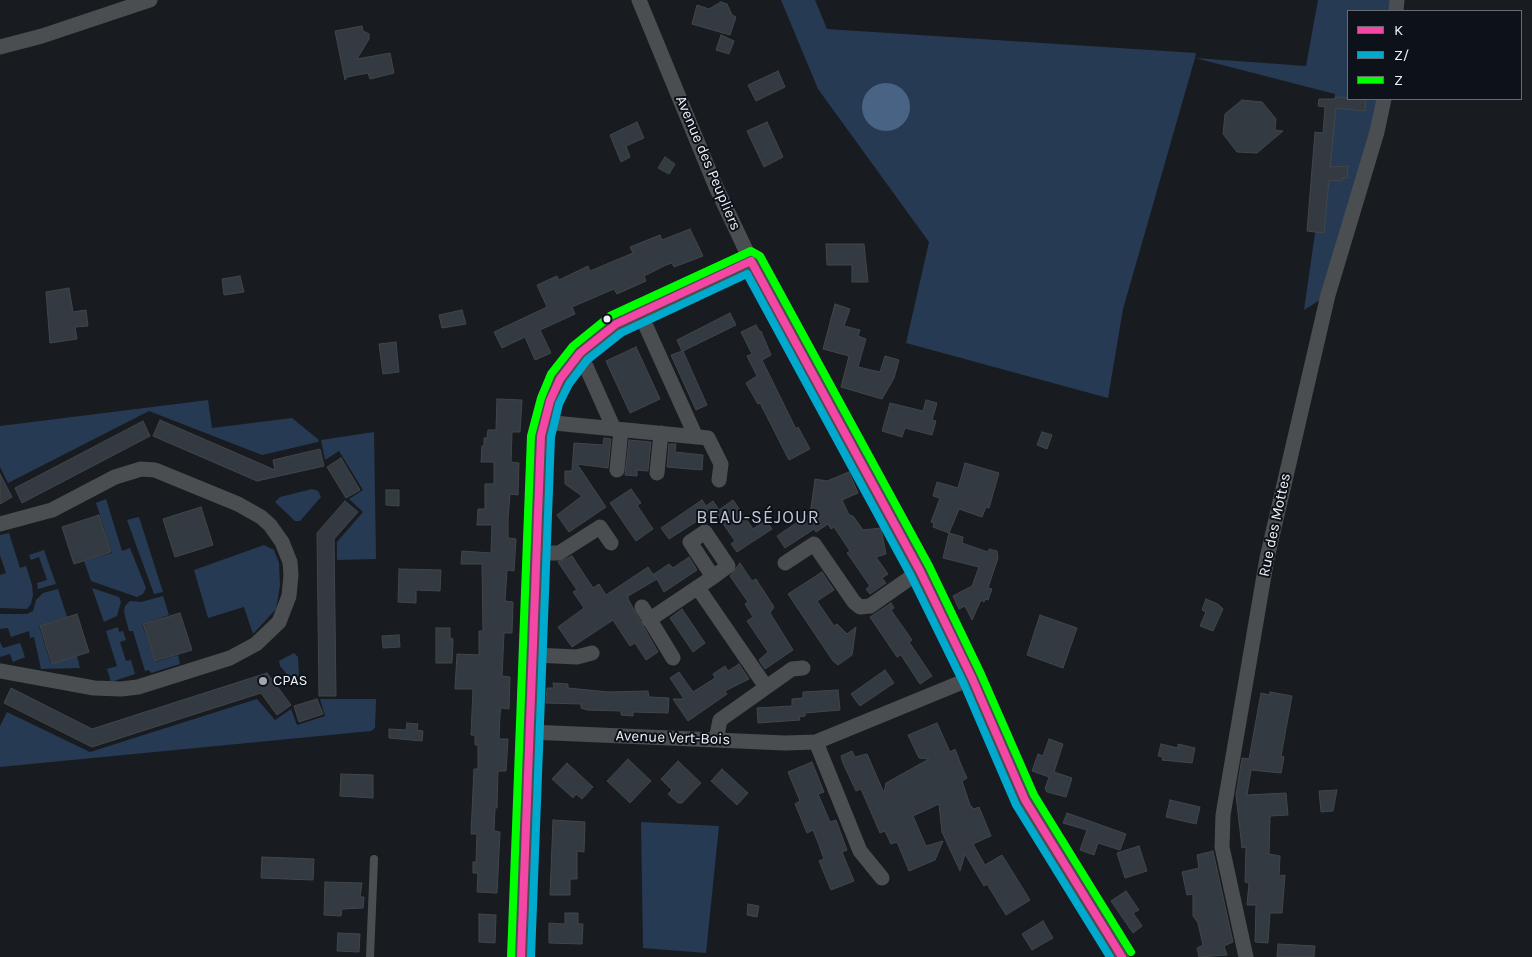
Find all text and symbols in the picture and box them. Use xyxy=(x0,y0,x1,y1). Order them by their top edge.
legend xyxy=(1347,10,1522,100)
text: K xyxy=(1394,21,1403,39)
text: Z/ xyxy=(1394,46,1409,64)
text: Z xyxy=(1394,71,1403,89)
street label: Avenue des Peupliers xyxy=(671,93,745,233)
unlabelled marker xyxy=(602,314,612,324)
street label: Rue des Mottes xyxy=(1255,472,1295,578)
district label: BEAU-SÉJOUR xyxy=(695,507,821,529)
place label: CPAS xyxy=(273,672,308,690)
marker: CPAS xyxy=(257,675,269,687)
street label: Avenue Vert-Bois xyxy=(615,727,731,749)

